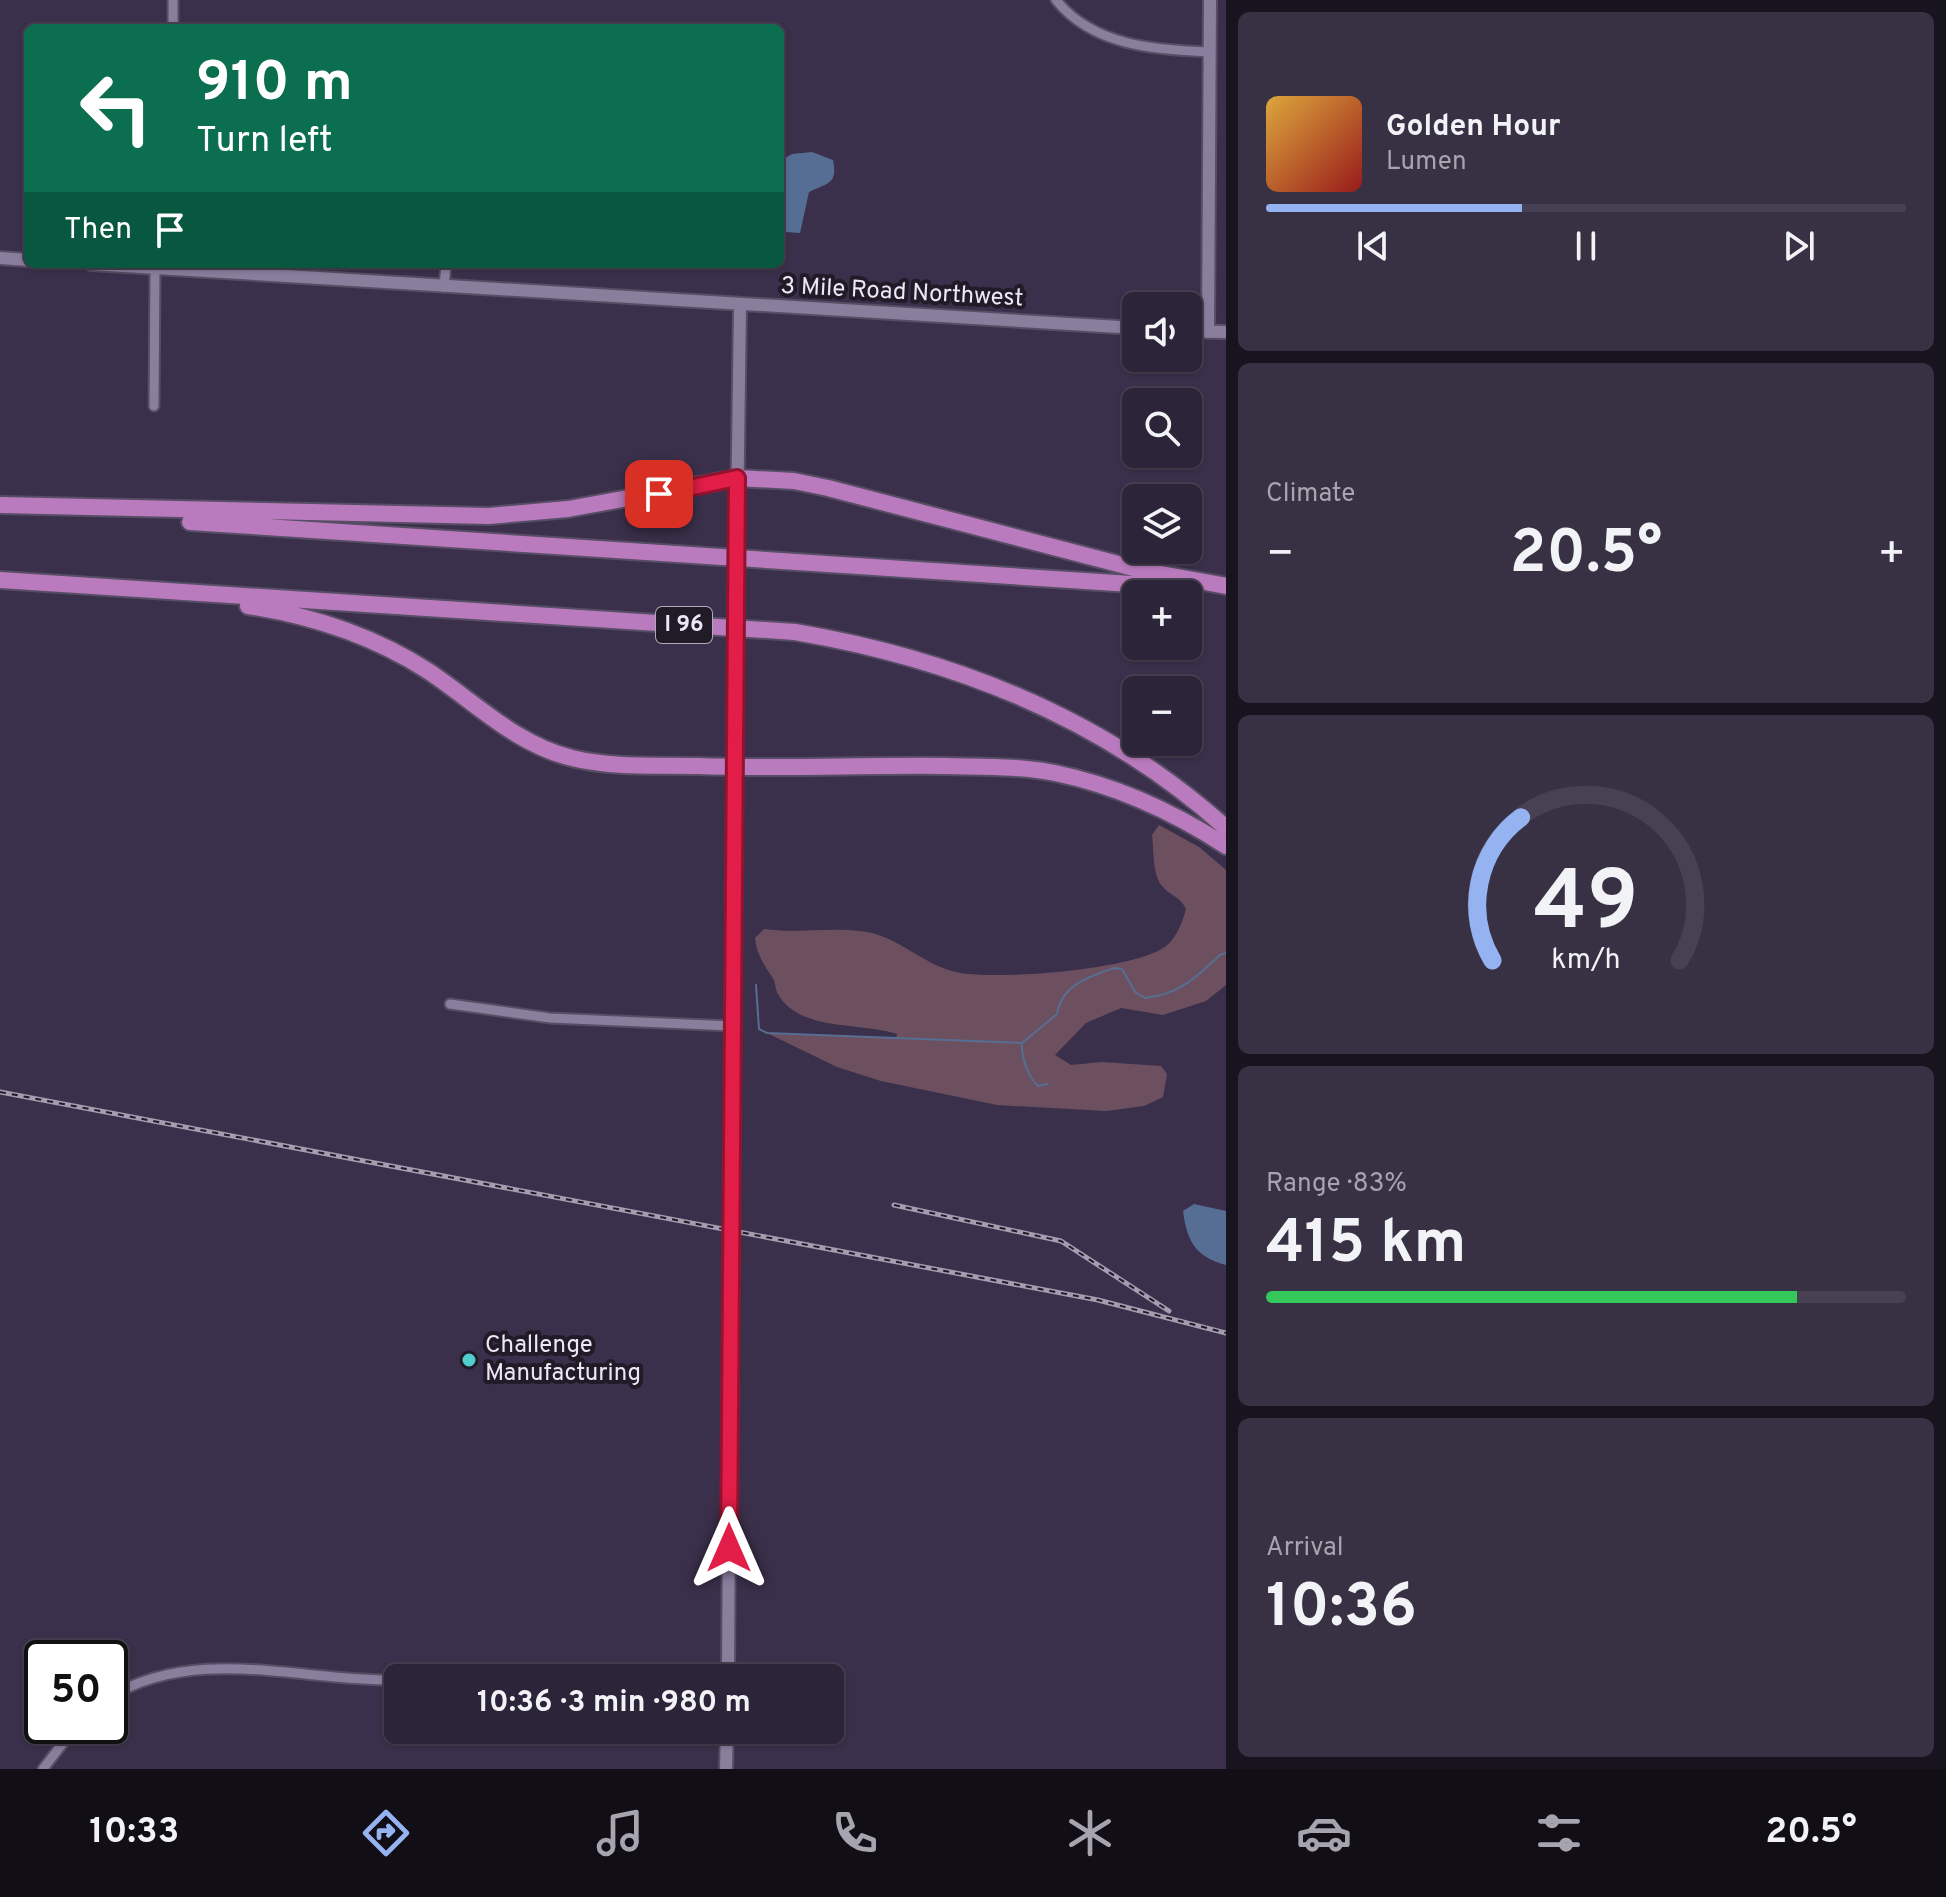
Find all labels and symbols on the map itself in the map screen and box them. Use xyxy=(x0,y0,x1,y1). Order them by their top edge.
street label: 3 Mile Road Northwest xyxy=(780,272,1024,314)
pin xyxy=(625,460,693,528)
road number: I 96 xyxy=(656,607,712,643)
place label: Challenge Manufacturing xyxy=(485,1331,641,1389)
marker: Challenge Manufacturing xyxy=(460,1351,478,1369)
position arrow xyxy=(687,1506,771,1590)
speed limit sign: 50 xyxy=(24,1640,128,1744)

